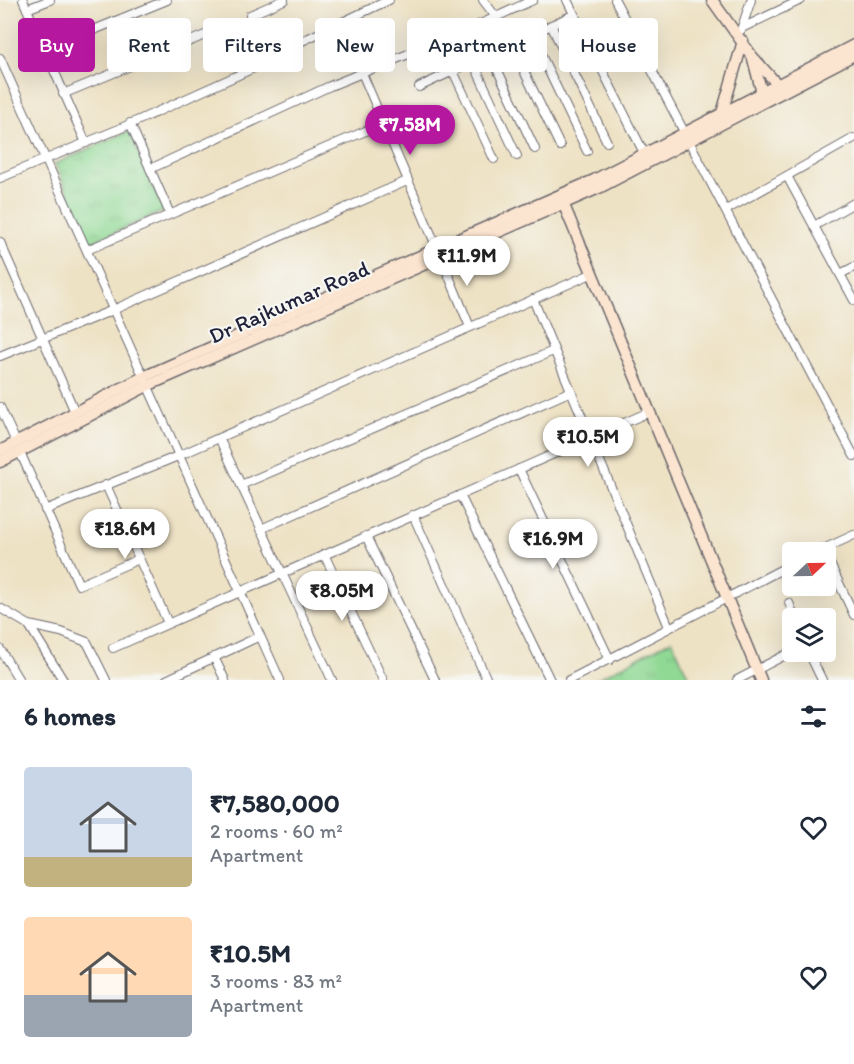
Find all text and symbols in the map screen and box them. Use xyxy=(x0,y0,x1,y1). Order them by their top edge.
chip: Buy xyxy=(18,18,95,72)
chip: Rent xyxy=(107,18,191,72)
chip: Filters xyxy=(203,18,303,72)
chip: New xyxy=(315,18,395,72)
chip: Apartment xyxy=(407,18,547,72)
chip: House xyxy=(559,18,658,72)
pin: ₹7.58M xyxy=(361,105,459,156)
text: ₹7.58M xyxy=(379,112,441,136)
pin: ₹11.9M xyxy=(418,236,516,287)
text: ₹11.9M xyxy=(437,243,497,267)
street label: Dr Rajkumar Road xyxy=(205,255,373,349)
pin: ₹10.5M xyxy=(539,417,637,468)
text: ₹10.5M xyxy=(557,424,619,448)
pin: ₹18.6M xyxy=(76,509,174,560)
text: ₹18.6M xyxy=(94,516,156,540)
pin: ₹16.9M xyxy=(504,519,602,570)
text: ₹16.9M xyxy=(523,526,583,550)
north arrow xyxy=(782,542,836,596)
map controls xyxy=(782,542,836,662)
pin: ₹8.05M xyxy=(293,571,391,622)
text: ₹8.05M xyxy=(310,578,374,602)
button: layers xyxy=(782,608,836,662)
text: 6 homes xyxy=(24,700,116,732)
icon: filters xyxy=(797,700,830,733)
text: ₹7,580,000 xyxy=(210,787,340,819)
icon: home xyxy=(72,791,144,863)
icon: heart xyxy=(797,811,830,844)
text: 2 rooms · 60 m² xyxy=(210,819,343,843)
text: Apartment xyxy=(210,843,303,867)
text: ₹10.5M xyxy=(210,937,291,969)
icon: home xyxy=(72,941,144,1013)
icon: heart xyxy=(797,961,830,994)
text: 3 rooms · 83 m² xyxy=(210,969,342,993)
text: Apartment xyxy=(210,993,303,1017)

